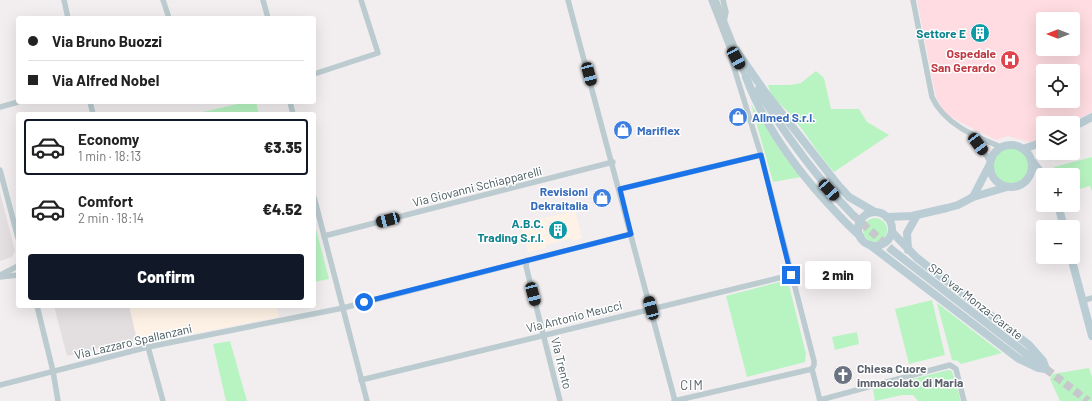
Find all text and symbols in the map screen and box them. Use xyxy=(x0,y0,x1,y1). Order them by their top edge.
north arrow xyxy=(1036,12,1080,56)
map controls xyxy=(1036,12,1080,264)
building icon: Settore E xyxy=(969,22,991,44)
place label: Settore E xyxy=(916,26,966,40)
text: Via Bruno Buozzi xyxy=(52,32,162,50)
car xyxy=(725,45,747,71)
place label: Ospedale San Gerardo xyxy=(931,46,996,74)
hospital icon: Ospedale San Gerardo xyxy=(999,49,1021,71)
car xyxy=(580,61,598,87)
button: locate xyxy=(1036,64,1080,108)
text: Via Alfred Nobel xyxy=(52,71,159,89)
shop icon: Allmed S.r.l. xyxy=(727,106,749,128)
place label: Allmed S.r.l. xyxy=(752,110,815,124)
button: layers xyxy=(1036,116,1080,160)
shop icon: Mariflex xyxy=(612,119,634,141)
place label: Mariflex xyxy=(637,123,680,137)
icon: car xyxy=(30,129,66,165)
text: Economy xyxy=(78,130,139,148)
car xyxy=(966,131,990,157)
text: €3.35 xyxy=(264,138,302,156)
text: 1 min · 18:13 xyxy=(78,148,141,164)
street label: Via Giovanni Schiapparelli xyxy=(411,163,543,209)
button: + xyxy=(1036,168,1080,212)
car xyxy=(817,177,841,203)
place label: Revisioni Dekraitalia xyxy=(530,184,588,212)
shop icon: Revisioni Dekraitalia xyxy=(591,187,613,209)
icon: car xyxy=(30,191,66,227)
text: Comfort xyxy=(78,192,133,210)
text: €4.52 xyxy=(262,200,302,218)
text: 2 min · 18:14 xyxy=(78,210,144,226)
car xyxy=(375,211,401,229)
place label: A.B.C. Trading S.r.l. xyxy=(477,216,544,244)
building icon: A.B.C. Trading S.r.l. xyxy=(547,219,569,241)
button: − xyxy=(1036,220,1080,264)
button: Confirm xyxy=(28,254,304,300)
street label: SP 6 var Monza-Carate xyxy=(926,260,1026,342)
callout: 2 min xyxy=(805,261,871,289)
route end xyxy=(782,266,800,284)
text: 2 min xyxy=(822,267,854,283)
car xyxy=(524,281,542,307)
route start xyxy=(355,293,373,311)
car xyxy=(642,295,660,321)
street label: Via Antonio Meucci xyxy=(525,297,623,335)
street label: Via Lazzaro Spallanzani xyxy=(73,321,193,361)
street label: Via Trento xyxy=(549,336,575,390)
place label: Chiesa Cuore immacolato di Maria xyxy=(857,361,963,389)
church icon: Chiesa Cuore immacolato di Maria xyxy=(832,364,854,386)
district label: CIM xyxy=(680,377,704,393)

